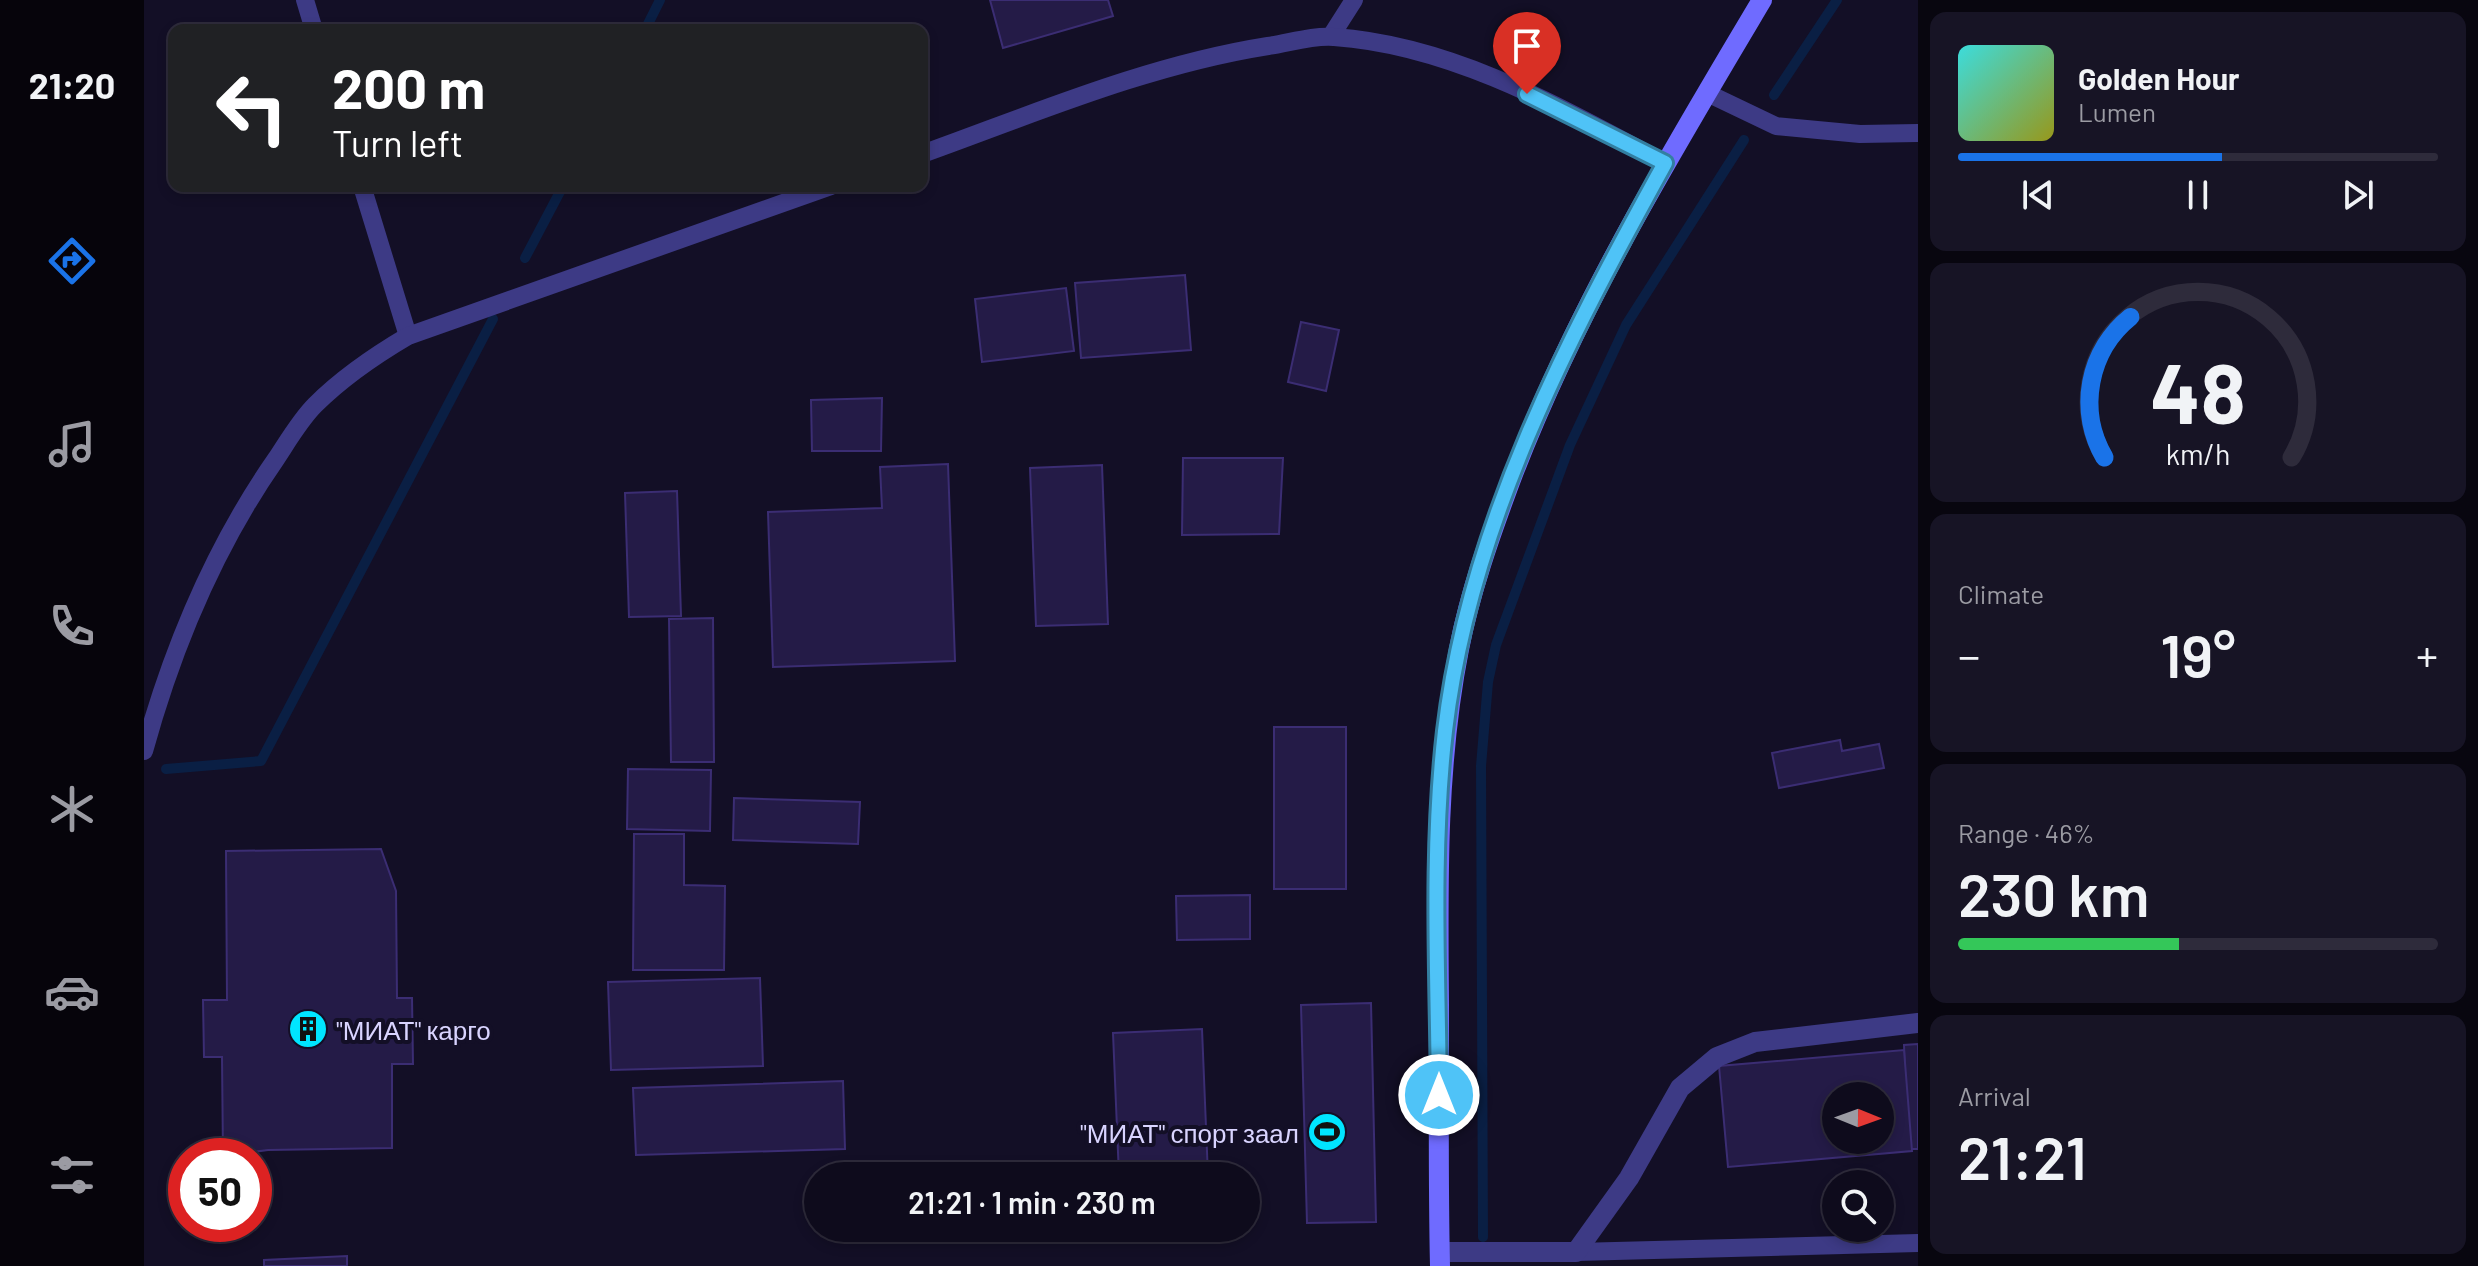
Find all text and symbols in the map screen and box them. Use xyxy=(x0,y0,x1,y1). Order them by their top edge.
pin xyxy=(1493,12,1561,94)
icon: arrive xyxy=(1505,24,1549,68)
text: 200 m xyxy=(332,53,485,120)
icon: left xyxy=(200,56,304,160)
text: Golden Hour xyxy=(2078,60,2240,96)
text: 21:20 xyxy=(29,63,115,106)
text: Lumen xyxy=(2078,96,2156,127)
text: Turn left xyxy=(332,121,463,164)
icon: previous xyxy=(2016,173,2060,217)
icon: pause xyxy=(2176,173,2220,217)
icon: next xyxy=(2336,173,2380,217)
icon: directions xyxy=(44,233,100,289)
text: 48 xyxy=(2150,341,2246,441)
icon: music xyxy=(44,416,100,472)
text: km/h xyxy=(2166,436,2230,471)
text: Climate xyxy=(1958,578,2044,609)
icon: phone xyxy=(44,598,100,654)
text: 19° xyxy=(2160,618,2236,690)
text: − xyxy=(1958,628,1980,681)
text: + xyxy=(2416,628,2438,681)
icon: climate xyxy=(44,781,100,837)
text: Range · 46% xyxy=(1958,817,2095,848)
text: 230 km xyxy=(1958,857,2149,929)
icon: car xyxy=(44,964,100,1020)
building icon: "МИАТ" карго xyxy=(287,1008,329,1050)
place label: "МИАТ" карго xyxy=(336,1014,491,1045)
position arrow xyxy=(1397,1053,1481,1137)
text: Arrival xyxy=(1958,1080,2031,1111)
north arrow xyxy=(1822,1082,1894,1154)
map controls xyxy=(1822,1082,1894,1242)
sports icon: "МИАТ" спорт заал xyxy=(1306,1111,1348,1153)
place label: "МИАТ" спорт заал xyxy=(1080,1117,1299,1148)
text: 21:21 xyxy=(1958,1120,2087,1192)
speed limit sign: 50 xyxy=(168,1138,272,1242)
icon: filters xyxy=(44,1147,100,1203)
button: search xyxy=(1822,1170,1894,1242)
text: 21:21 · 1 min · 230 m xyxy=(908,1184,1156,1220)

